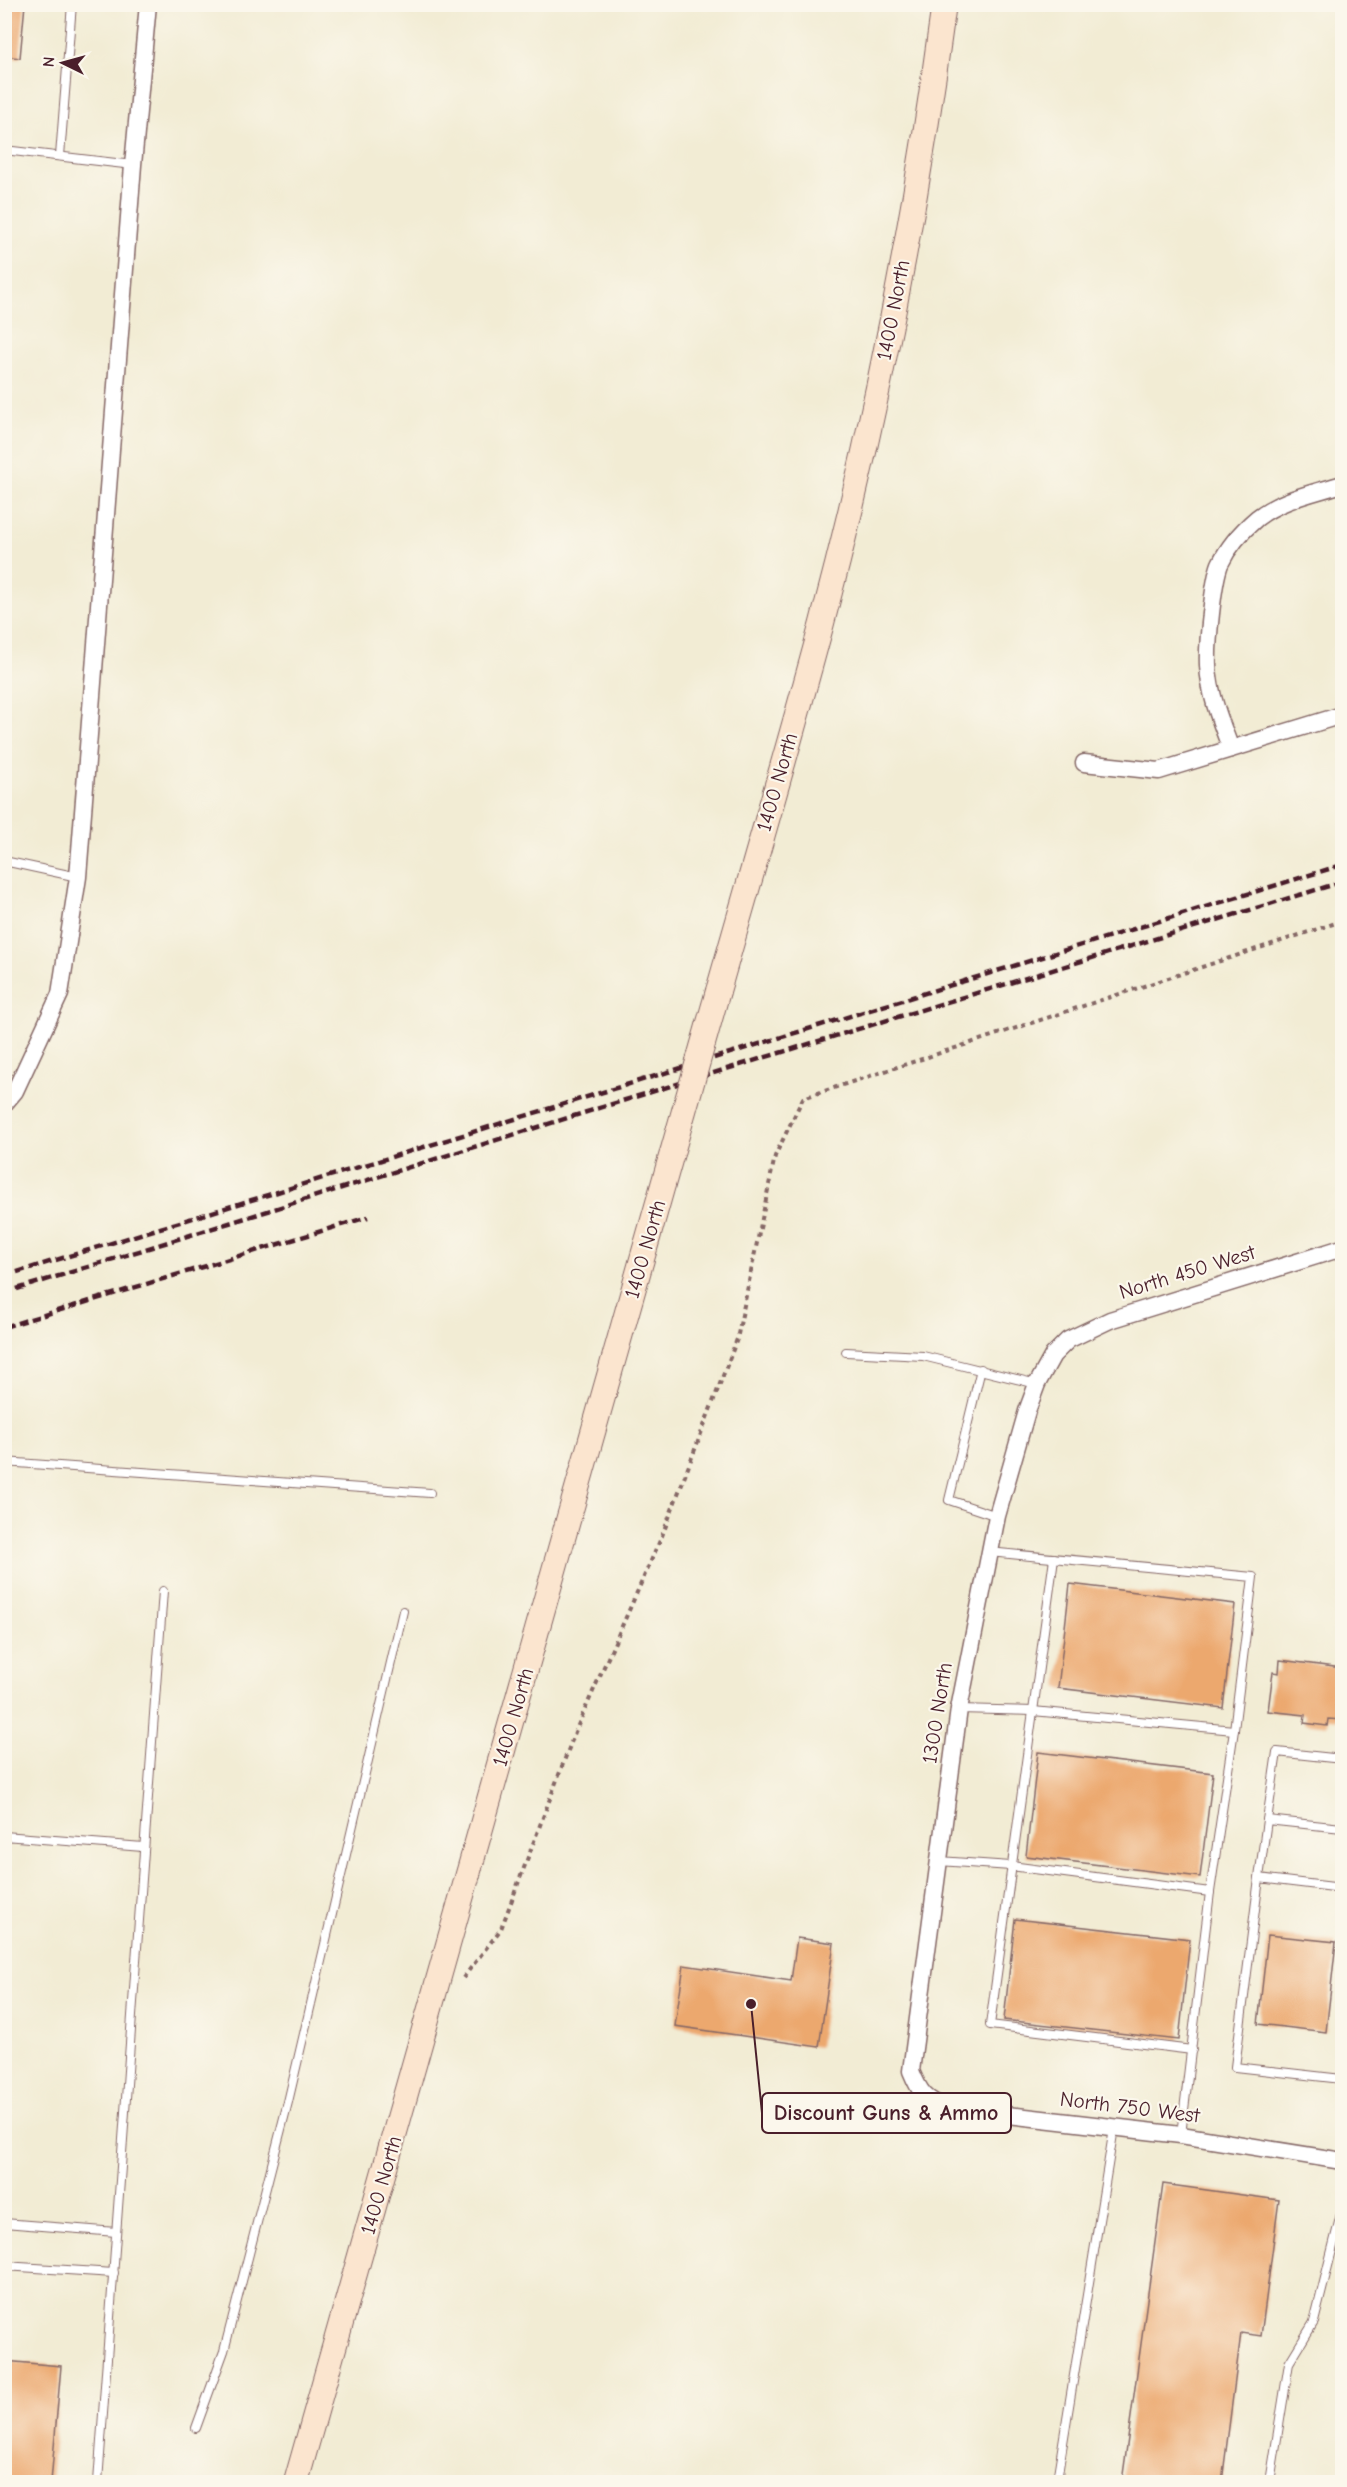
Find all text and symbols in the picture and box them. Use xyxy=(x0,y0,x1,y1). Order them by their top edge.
north arrow xyxy=(33,33,93,93)
text: N xyxy=(40,56,58,68)
street label: 1400 North xyxy=(872,258,914,362)
street label: 1400 North xyxy=(751,730,803,834)
street label: 1400 North xyxy=(619,1197,671,1301)
street label: North 450 West xyxy=(1116,1240,1259,1304)
street label: 1300 North xyxy=(917,1661,957,1765)
street label: 1400 North xyxy=(487,1665,539,1769)
street label: North 750 West xyxy=(1059,2087,1202,2128)
callout: Discount Guns & Ammo xyxy=(762,2093,1011,2133)
text: Discount Guns & Ammo xyxy=(774,2100,998,2126)
street label: 1400 North xyxy=(355,2133,407,2237)

